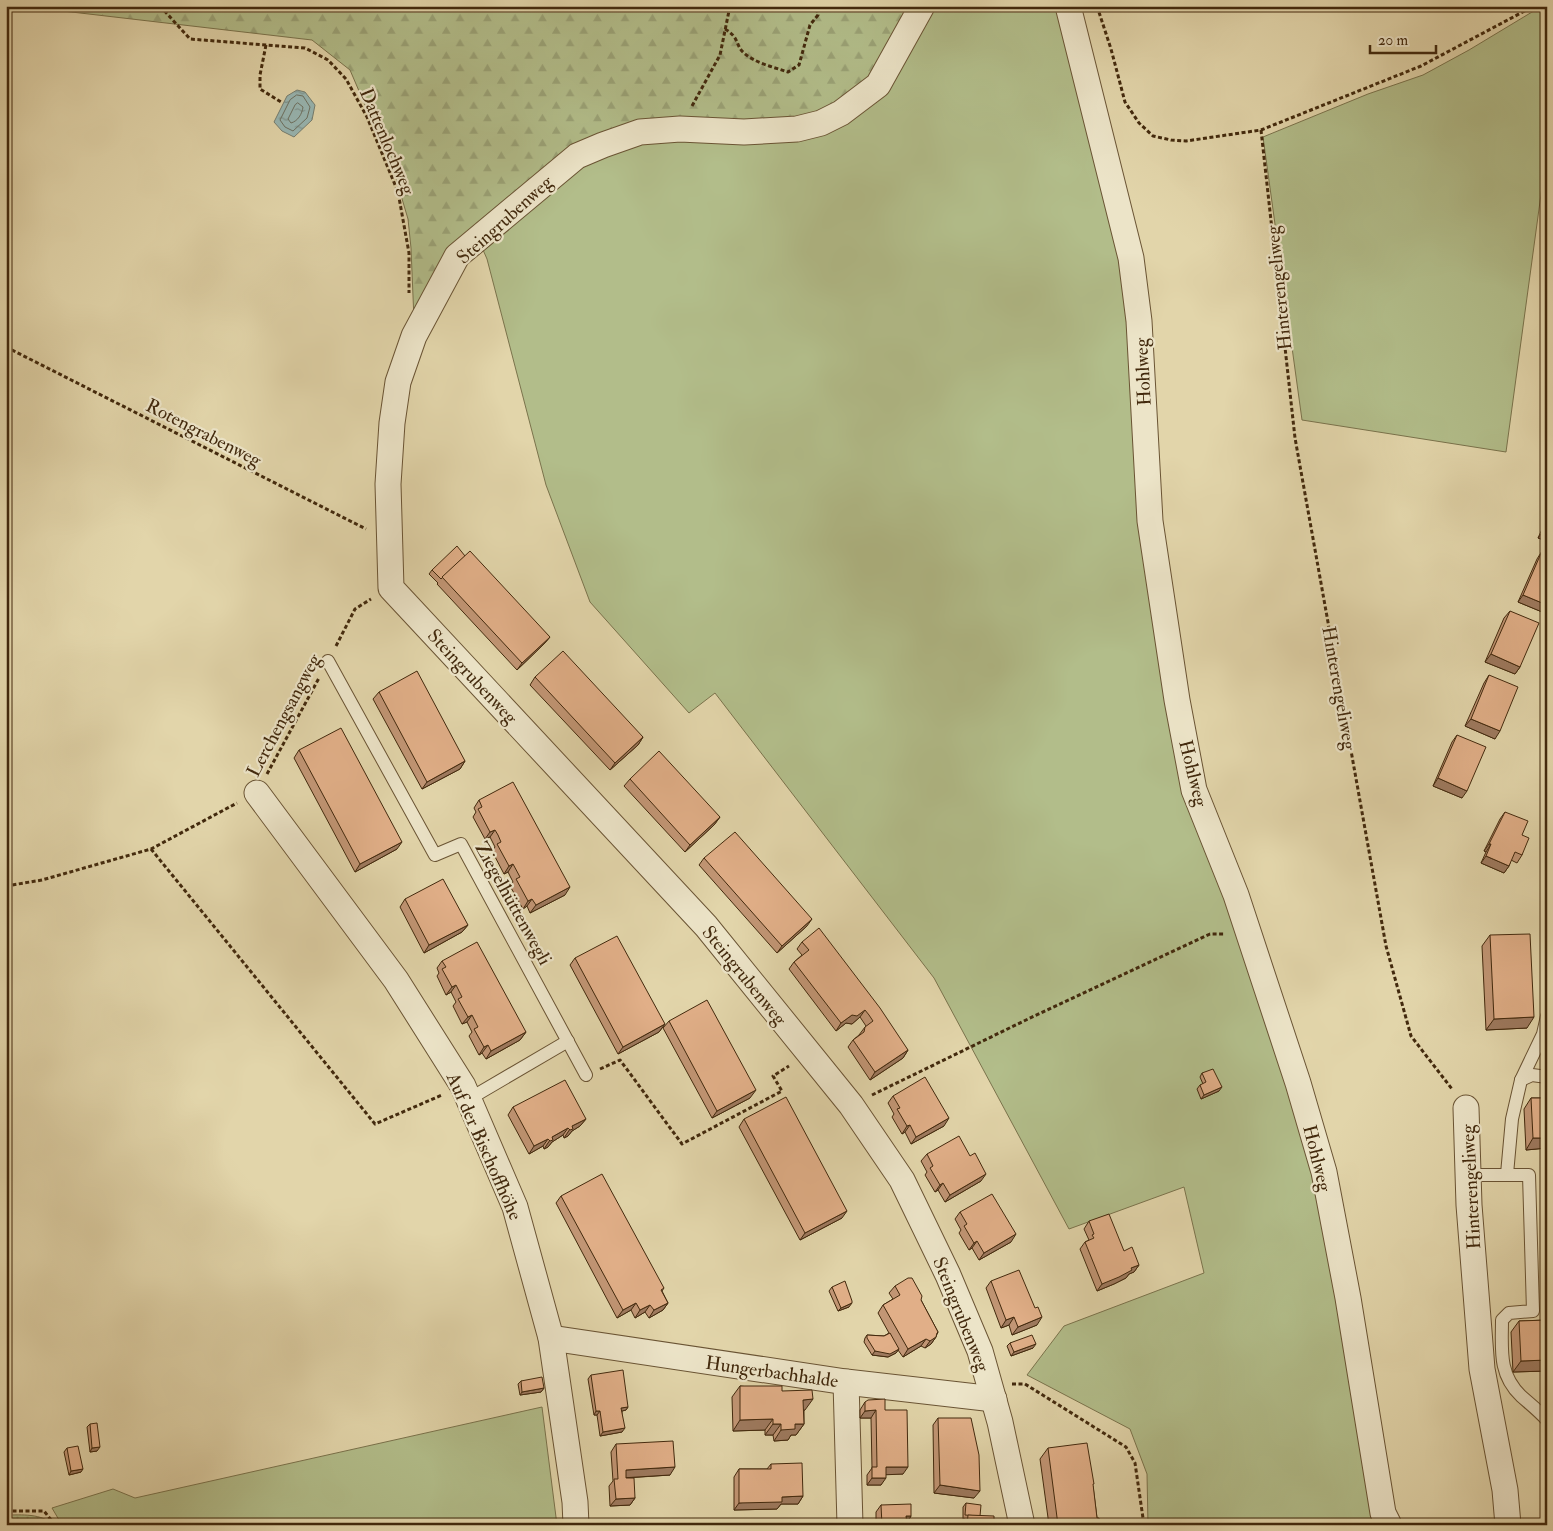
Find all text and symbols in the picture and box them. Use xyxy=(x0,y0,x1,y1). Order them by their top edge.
scale bar xyxy=(1370,22,1437,54)
text: 20 m xyxy=(1378,31,1408,50)
street label: Dattenlochweg xyxy=(354,84,421,199)
street label: Steingrubenweg xyxy=(452,170,558,269)
street label: Hinterengeliweg xyxy=(1260,224,1297,351)
street label: Hohlweg xyxy=(1129,337,1157,407)
street label: Rotengrabenweg xyxy=(142,394,266,473)
street label: Steingrubenweg xyxy=(422,624,523,730)
street label: Hinterengeliweg xyxy=(1316,624,1362,753)
street label: Lerchengsangweg xyxy=(241,649,327,781)
street label: Hohlweg xyxy=(1173,737,1213,810)
street label: Ziegelhüttenwegli xyxy=(469,838,557,969)
street label: Steingrubenweg xyxy=(697,921,792,1031)
street label: Auf der Bischoffhöhe xyxy=(440,1068,527,1224)
street label: Hohlweg xyxy=(1297,1122,1337,1195)
street label: Hinterengeliweg xyxy=(1456,1123,1486,1250)
street label: Steingrubenweg xyxy=(927,1254,995,1376)
street label: Hungerbachhalde xyxy=(704,1351,840,1393)

